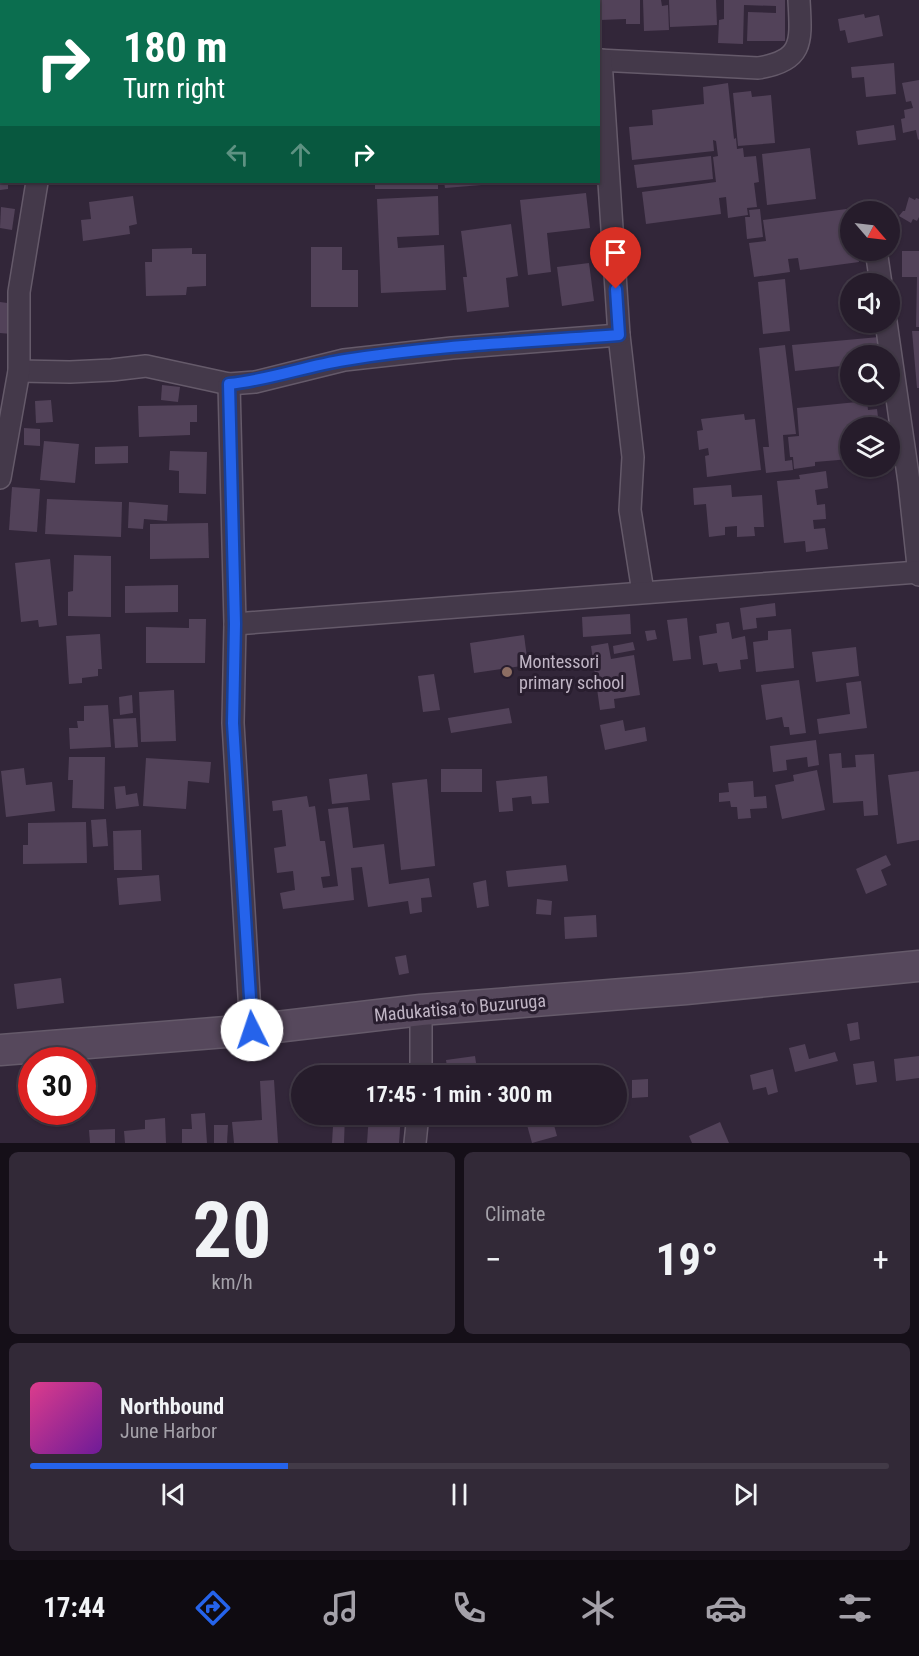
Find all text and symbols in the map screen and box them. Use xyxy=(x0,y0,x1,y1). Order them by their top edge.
text: 180 m xyxy=(123,23,228,72)
icon: right xyxy=(24,24,102,102)
text: Turn right xyxy=(123,73,225,105)
icon: left xyxy=(221,138,254,171)
icon: ahead xyxy=(284,138,317,171)
icon: right xyxy=(347,138,380,171)
north arrow xyxy=(840,201,900,261)
map controls xyxy=(840,201,900,477)
pin xyxy=(590,227,641,289)
icon: arrive xyxy=(599,236,632,269)
button: sound xyxy=(840,273,900,333)
button: search xyxy=(840,345,900,405)
button: layers xyxy=(840,417,900,477)
place label: Montessori primary school xyxy=(519,651,624,693)
marker: Montessori primary school xyxy=(500,665,514,679)
street label: Madukatisa to Buzuruga xyxy=(373,990,547,1025)
position arrow xyxy=(220,998,284,1062)
speed limit sign: 30 xyxy=(18,1047,96,1125)
text: 17:45 · 1 min · 300 m xyxy=(366,1082,552,1107)
text: 20 xyxy=(193,1185,271,1276)
text: Climate xyxy=(485,1202,545,1226)
text: 19° xyxy=(656,1233,719,1286)
text: − xyxy=(485,1240,502,1279)
text: + xyxy=(873,1240,889,1279)
text: km/h xyxy=(211,1270,253,1294)
text: Northbound xyxy=(120,1394,224,1419)
text: June Harbor xyxy=(120,1419,217,1443)
icon: previous xyxy=(157,1478,190,1511)
icon: pause xyxy=(443,1478,476,1511)
icon: next xyxy=(729,1478,762,1511)
icon: directions xyxy=(192,1587,234,1629)
icon: music xyxy=(320,1587,362,1629)
icon: phone xyxy=(448,1587,490,1629)
icon: climate xyxy=(577,1587,619,1629)
icon: car xyxy=(705,1587,747,1629)
icon: filters xyxy=(834,1587,876,1629)
text: 17:44 xyxy=(43,1592,105,1624)

